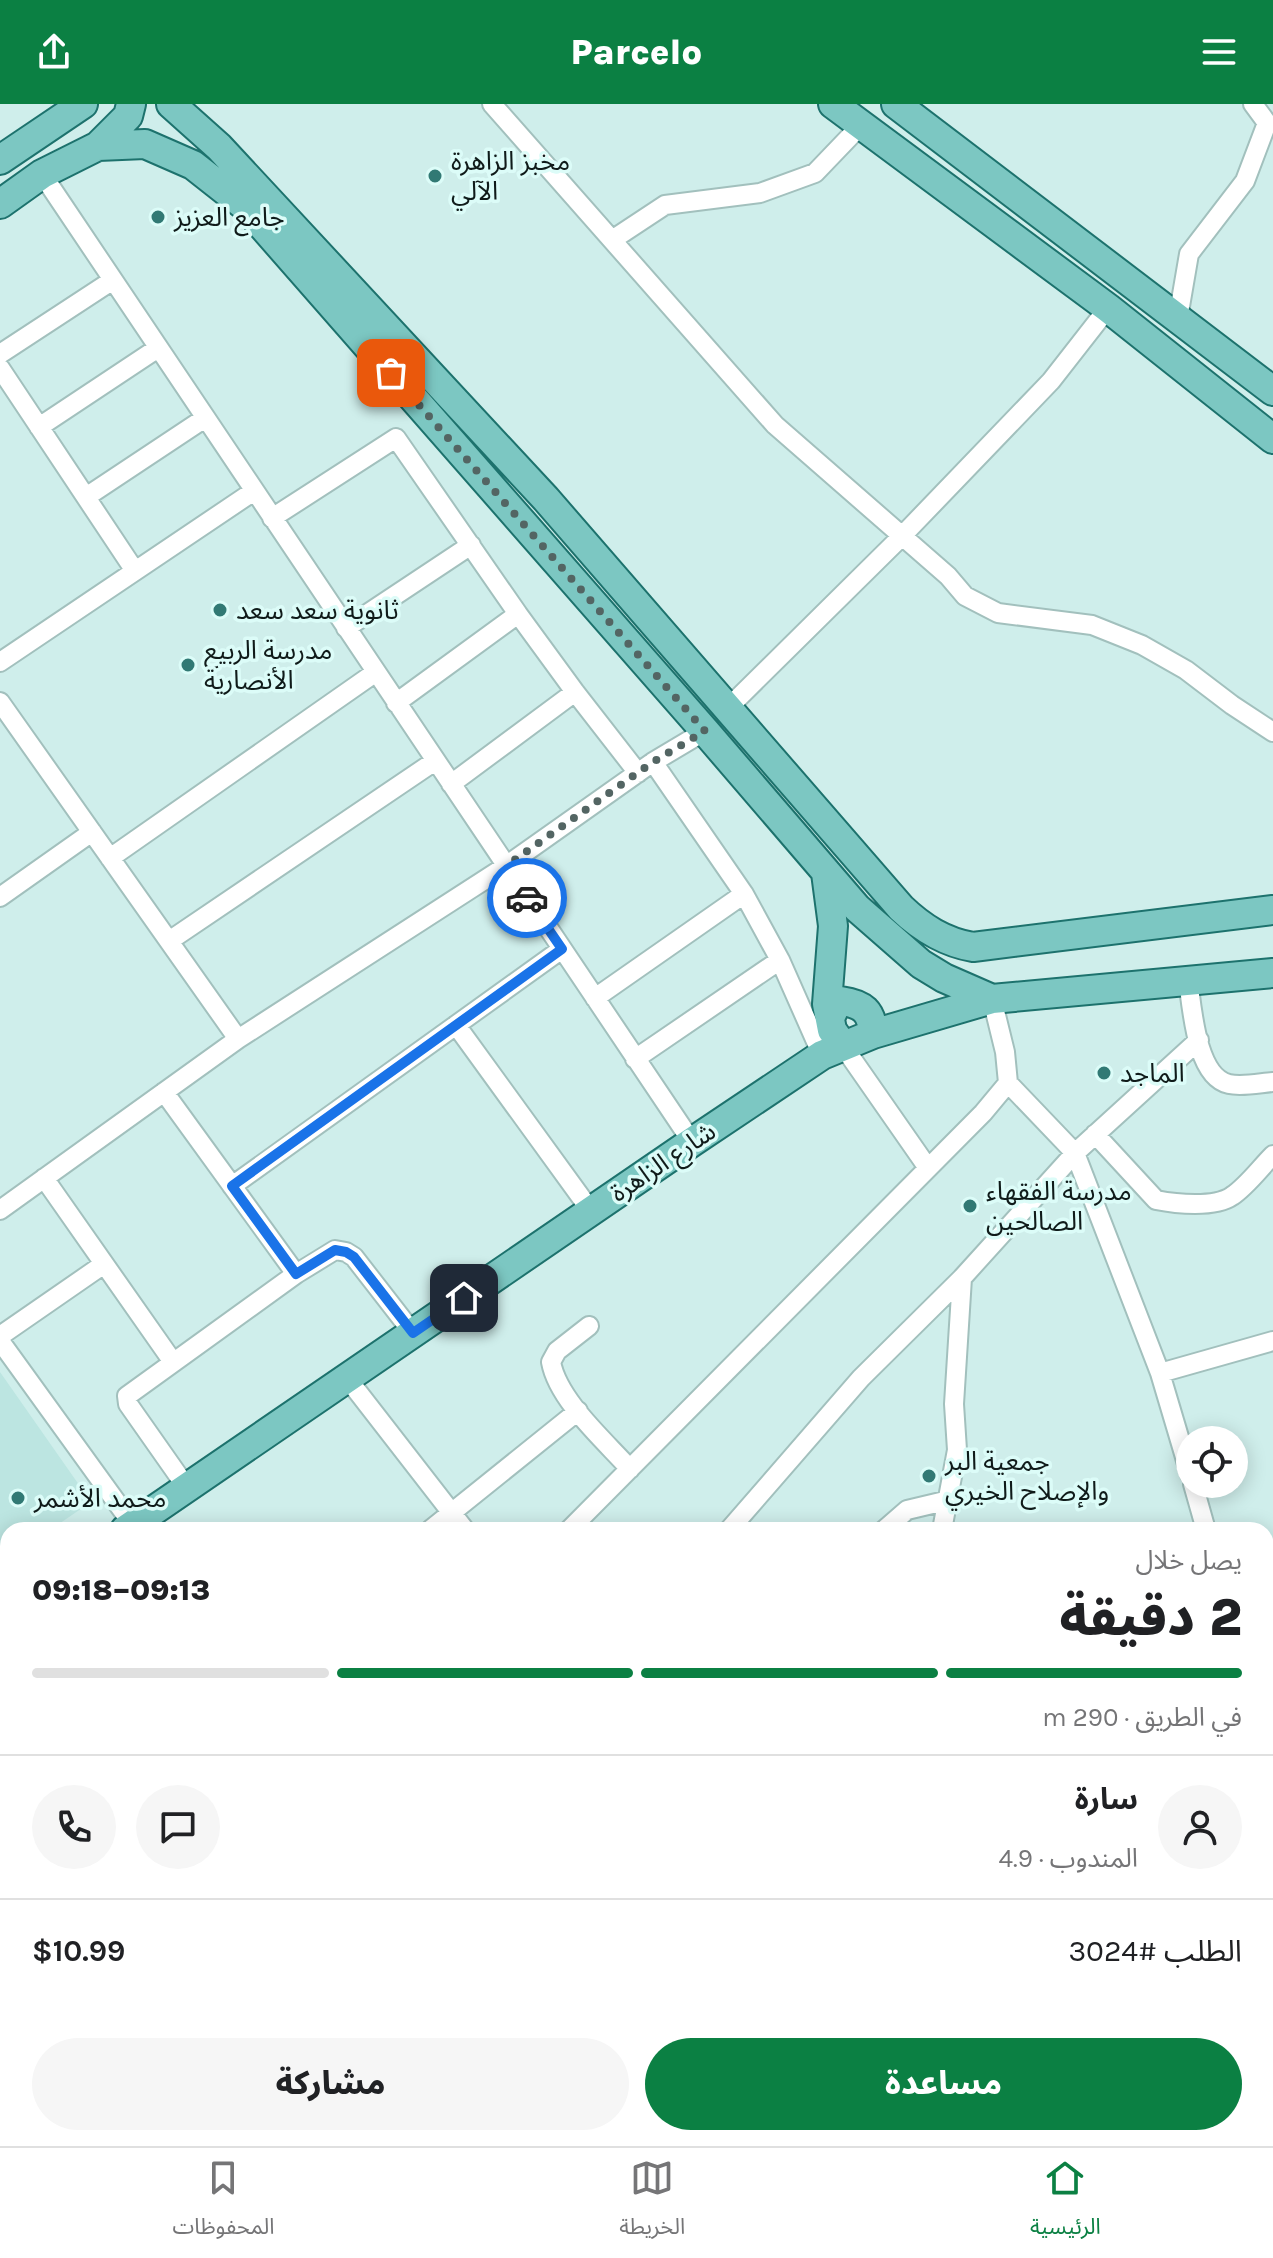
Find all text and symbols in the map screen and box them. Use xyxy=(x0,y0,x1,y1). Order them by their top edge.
icon: share xyxy=(32,30,76,74)
icon: menu xyxy=(1197,30,1241,74)
text: Parcelo xyxy=(571,31,702,73)
place label: مخبز الزاهرة الآلي xyxy=(451,146,570,211)
marker: مخبز الزاهرة الآلي xyxy=(426,167,444,185)
place label: جامع العزيز xyxy=(173,202,285,237)
marker: جامع العزيز xyxy=(149,208,167,226)
pin xyxy=(357,339,425,407)
icon: bag xyxy=(369,351,413,395)
place label: ثانوية سعد سعد xyxy=(236,595,399,626)
marker: ثانوية سعد سعد xyxy=(211,601,229,619)
place label: مدرسة الربيع الأنصارية xyxy=(204,635,332,696)
marker: مدرسة الربيع الأنصارية xyxy=(179,656,197,674)
courier xyxy=(487,858,567,938)
icon: car xyxy=(505,876,549,920)
place label: الماجد xyxy=(1120,1058,1185,1089)
marker: الماجد xyxy=(1095,1064,1113,1082)
street label: شارع الزاهرة xyxy=(604,1116,723,1211)
place label: مدرسة الفقهاء الصالحين xyxy=(986,1176,1132,1237)
marker: مدرسة الفقهاء الصالحين xyxy=(961,1197,979,1215)
pin xyxy=(430,1264,498,1332)
icon: home xyxy=(442,1276,486,1320)
map controls xyxy=(1176,1426,1248,1498)
button: locate xyxy=(1176,1426,1248,1498)
place label: جمعية البر والإصلاح الخيري xyxy=(944,1446,1109,1511)
marker: جمعية البر والإصلاح الخيري xyxy=(920,1467,938,1485)
place label: محمد الأشمر xyxy=(33,1483,166,1514)
marker: محمد الأشمر xyxy=(9,1489,27,1507)
text: يصل خلال xyxy=(1135,1545,1242,1576)
text: 09:13–09:18 xyxy=(32,1572,210,1608)
text: 2 دقيقة xyxy=(1059,1587,1242,1648)
text: في الطريق · 290 m xyxy=(1042,1702,1242,1733)
text: سارة xyxy=(1075,1781,1138,1817)
button: phone xyxy=(32,1785,116,1869)
button: chat xyxy=(136,1785,220,1869)
button: person xyxy=(1158,1785,1242,1869)
text: المندوب · 4.9 xyxy=(999,1843,1138,1874)
text: $10.99 xyxy=(32,1933,125,1969)
text: الطلب #3024 xyxy=(1068,1933,1242,1969)
button: مشاركة xyxy=(32,2038,629,2130)
button: مساعدة xyxy=(645,2038,1242,2130)
tab: المحفوظات xyxy=(172,2156,275,2250)
tab: الخريطة xyxy=(619,2156,685,2250)
tab: الرئيسية xyxy=(1030,2156,1101,2250)

